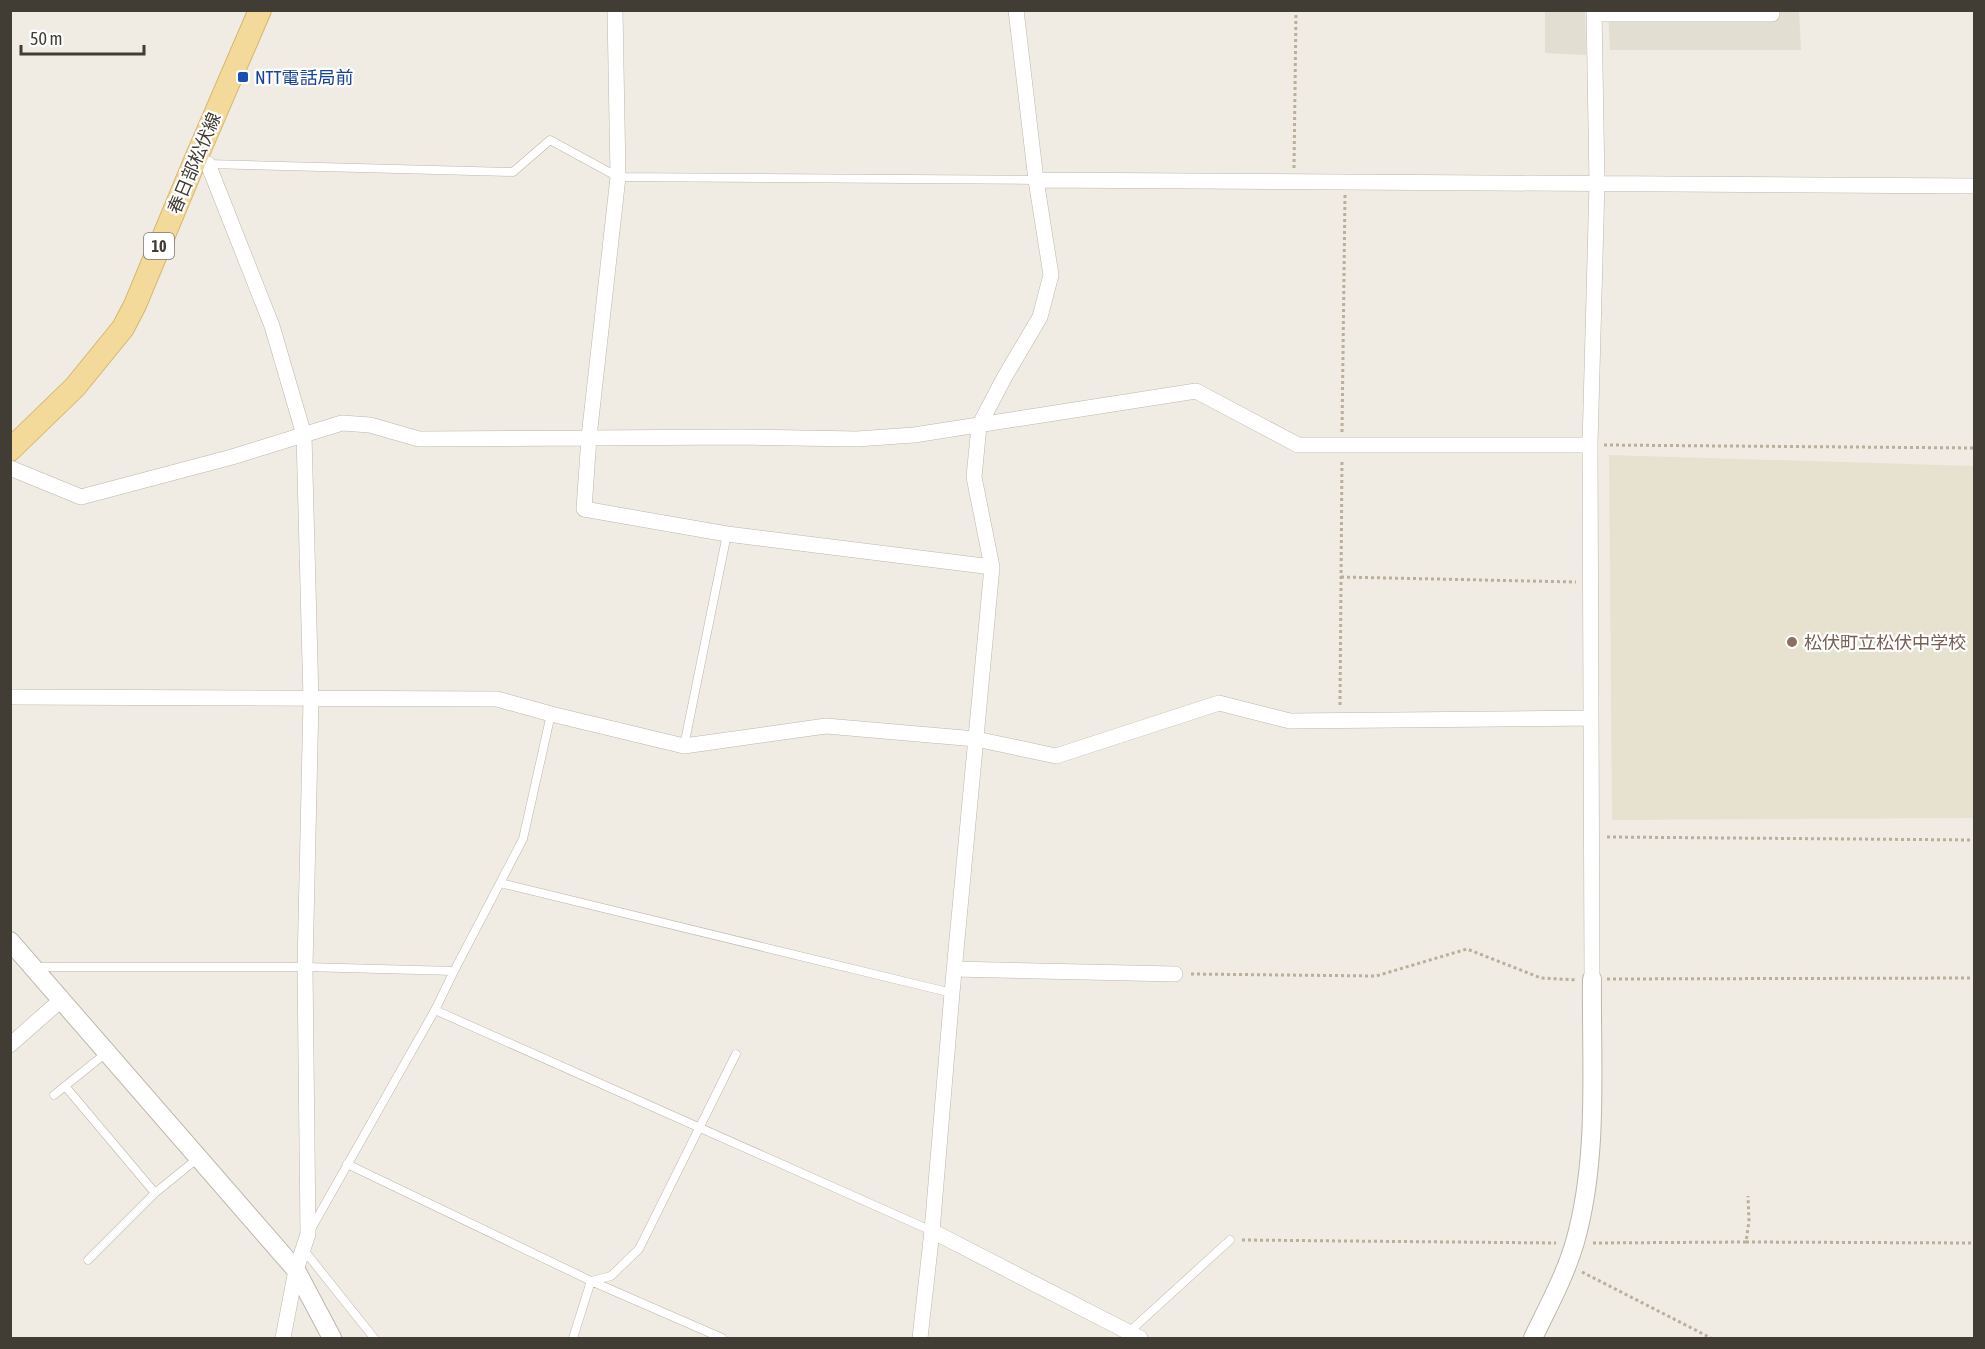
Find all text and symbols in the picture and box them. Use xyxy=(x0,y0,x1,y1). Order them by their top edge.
scale bar xyxy=(21,18,144,56)
text: 50 m xyxy=(30,28,62,49)
place label: NTT電話局前 xyxy=(255,67,353,88)
marker: NTT電話局前 xyxy=(236,70,250,84)
street label: 春日部松伏線 xyxy=(163,109,225,217)
road number: 10 xyxy=(144,233,174,259)
place label: 松伏町立松伏中学校 xyxy=(1804,632,1966,653)
marker: 松伏町立松伏中学校 xyxy=(1785,635,1799,649)

